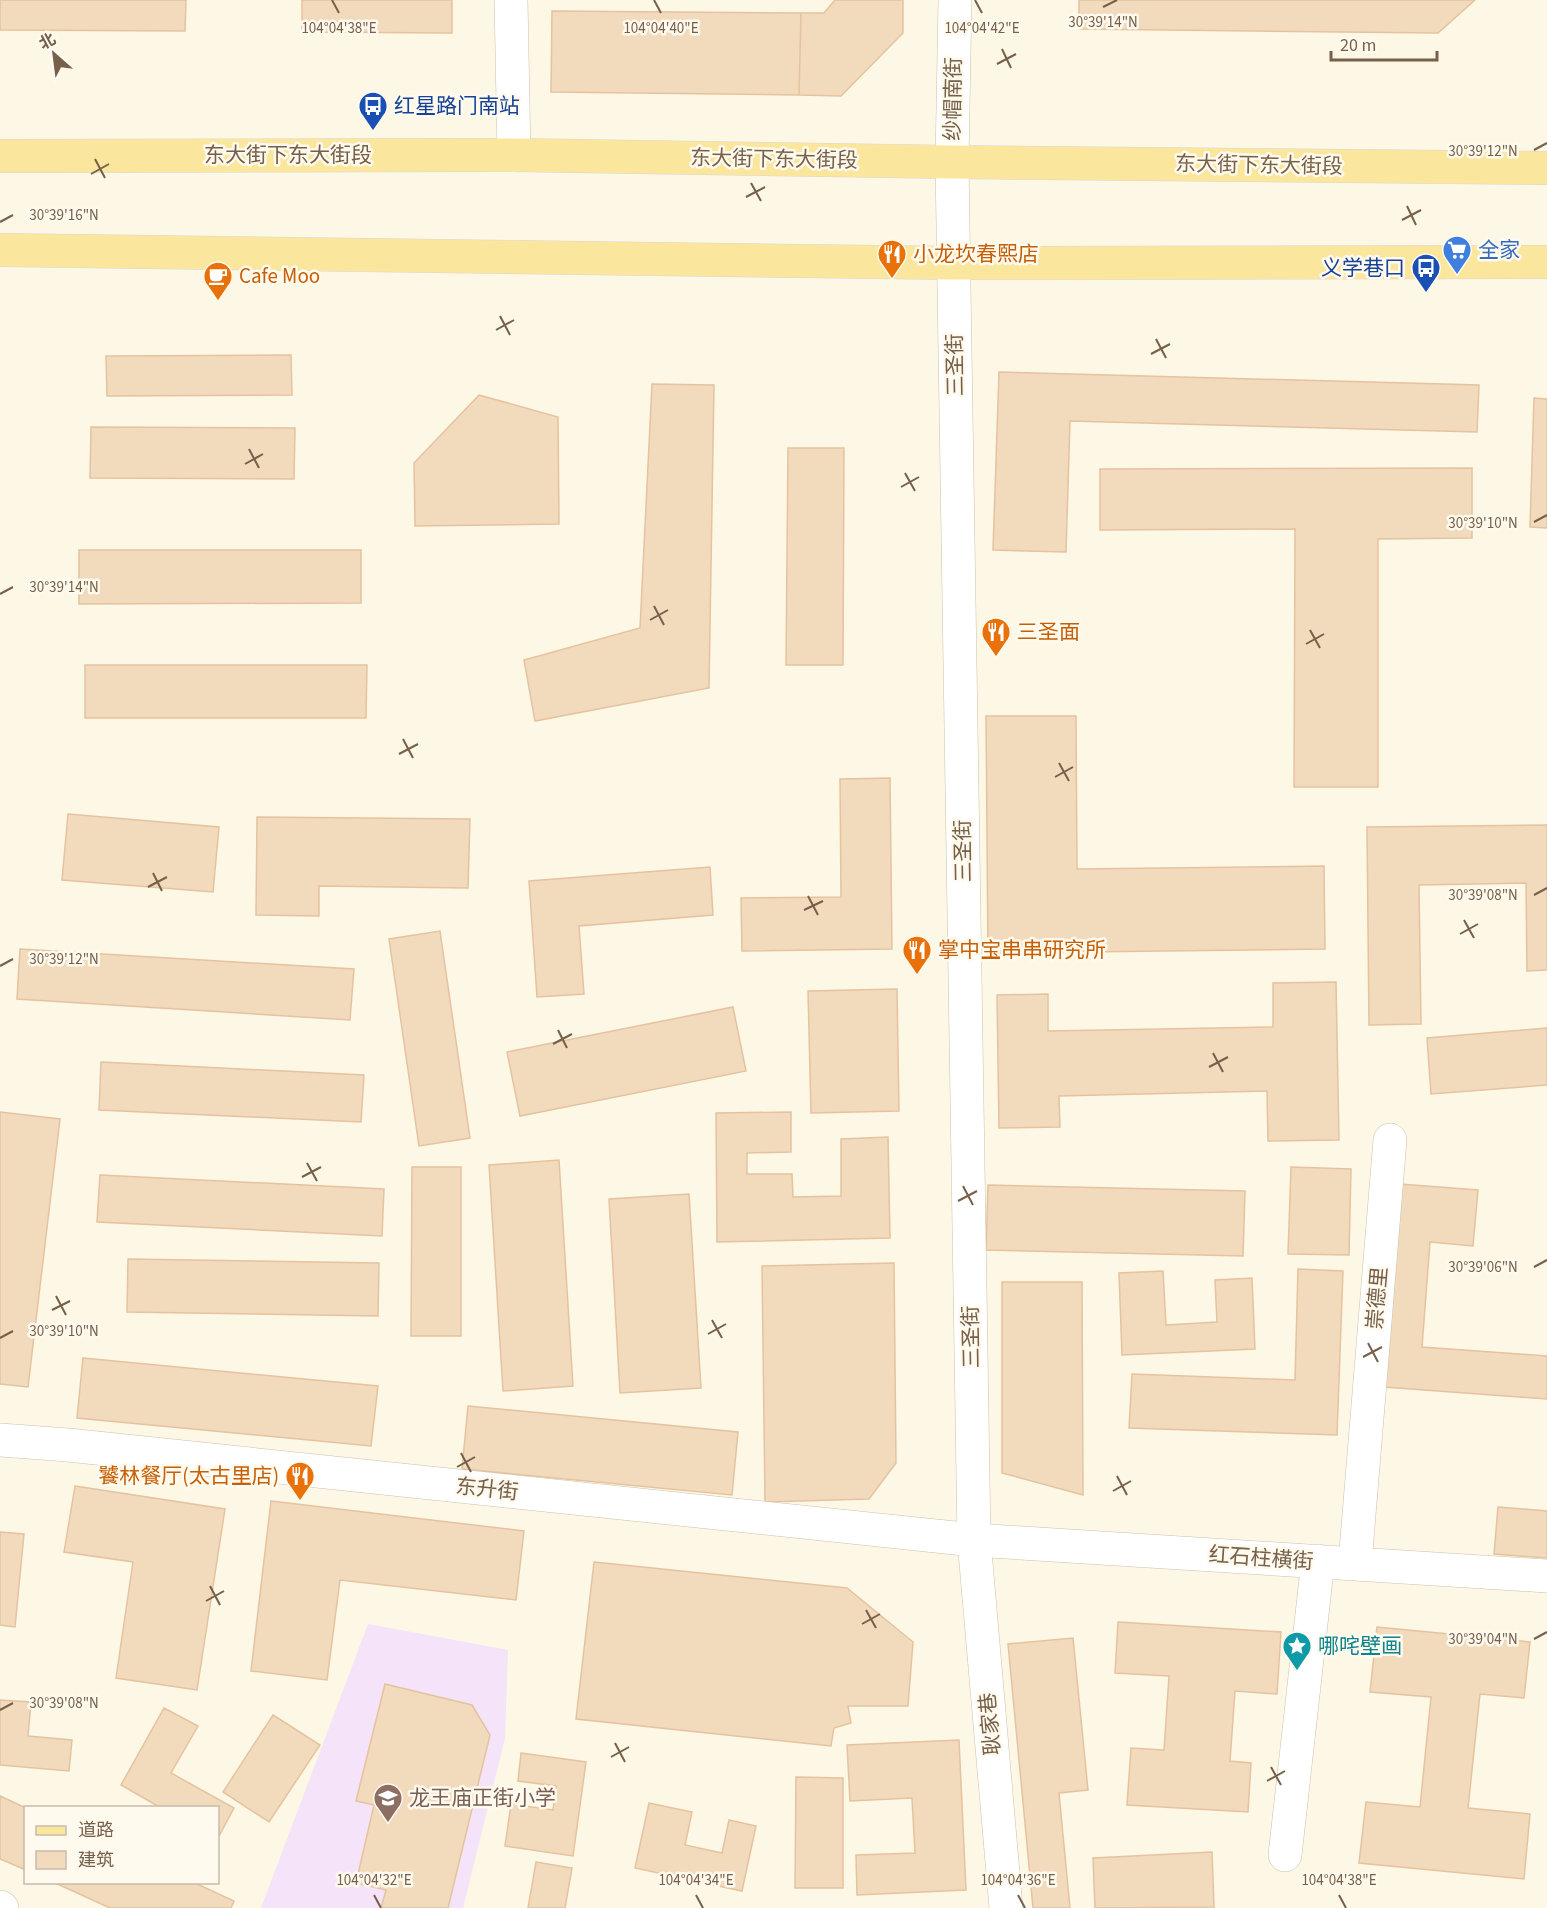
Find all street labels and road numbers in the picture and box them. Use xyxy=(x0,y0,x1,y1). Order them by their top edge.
street label: 纱帽南街 xyxy=(937,57,969,141)
street label: 东大街下东大街段 xyxy=(204,140,372,170)
street label: 东大街下东大街段 xyxy=(690,143,858,175)
street label: 东大街下东大街段 xyxy=(1175,149,1343,181)
street label: 三圣街 xyxy=(939,333,971,397)
street label: 三圣街 xyxy=(947,819,979,883)
street label: 崇德里 xyxy=(1359,1265,1395,1331)
street label: 三圣街 xyxy=(955,1305,987,1369)
street label: 东升街 xyxy=(454,1471,520,1507)
street label: 红石柱横街 xyxy=(1208,1539,1314,1577)
street label: 耿家巷 xyxy=(972,1691,1008,1757)

